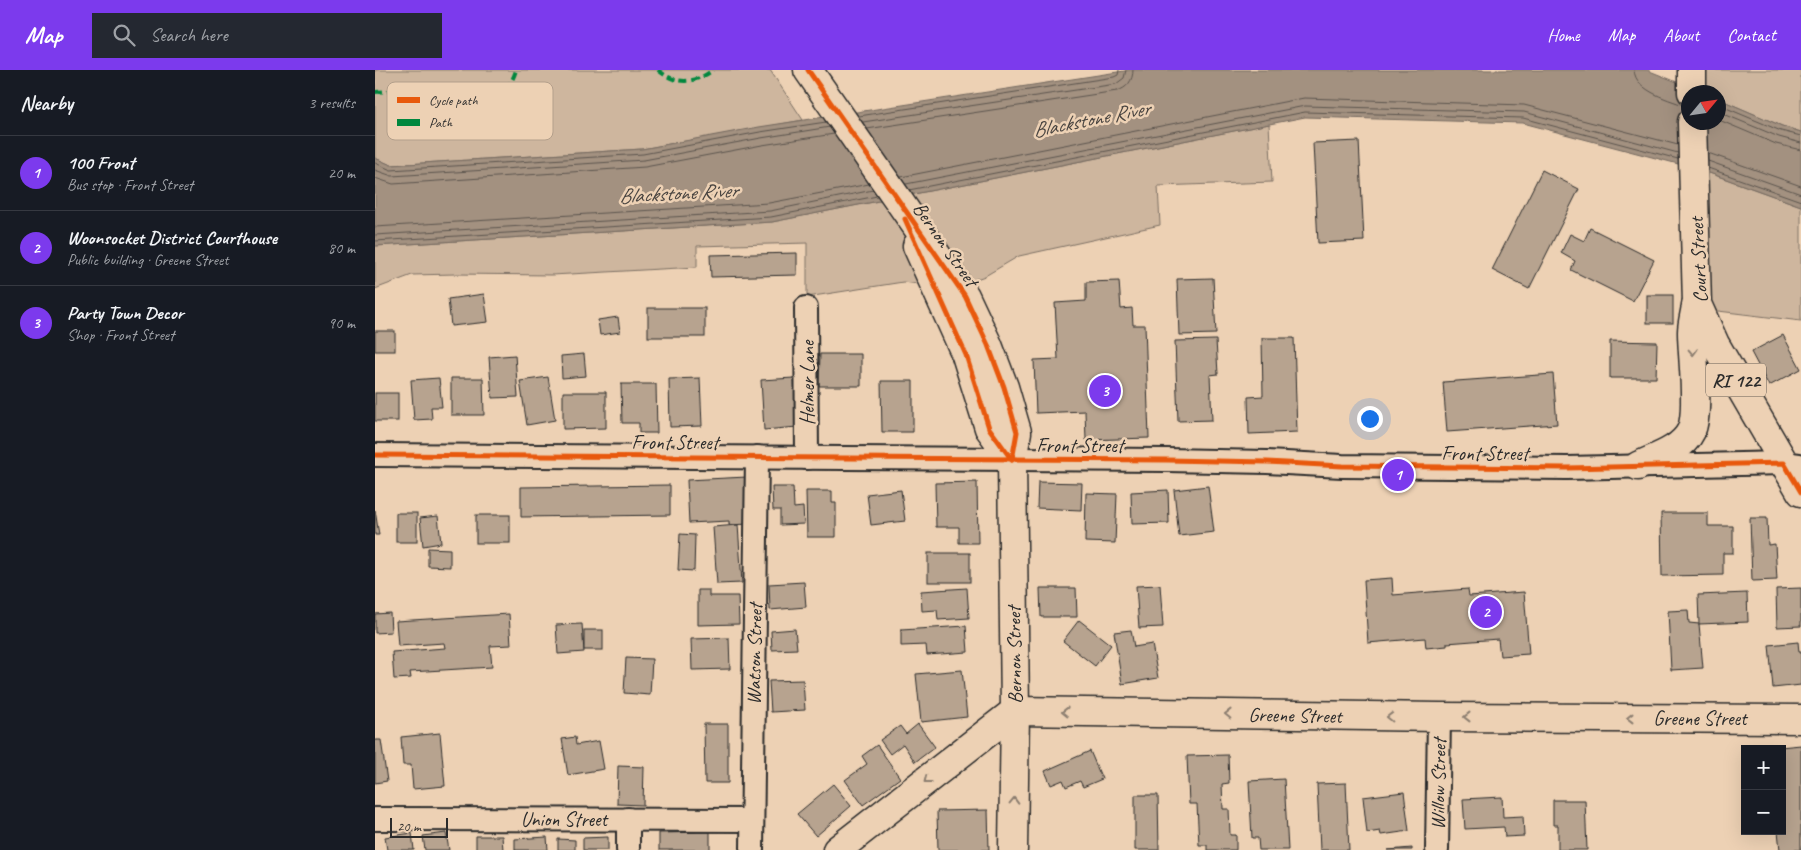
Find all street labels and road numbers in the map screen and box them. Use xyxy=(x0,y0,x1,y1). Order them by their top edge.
street label: Bernon Street xyxy=(907,197,986,294)
street label: Court Street xyxy=(1684,214,1713,303)
street label: Helmer Lane xyxy=(795,339,820,425)
road number: RI 122 xyxy=(1706,364,1766,396)
street label: Front Street xyxy=(632,430,722,455)
street label: Front Street xyxy=(1037,433,1127,458)
street label: Front Street xyxy=(1442,441,1532,466)
street label: Watson Street xyxy=(741,600,768,705)
street label: Bernon Street xyxy=(1001,603,1028,704)
street label: Greene Street xyxy=(1248,702,1344,729)
street label: Greene Street xyxy=(1653,706,1749,731)
street label: Willow Street xyxy=(1425,735,1452,830)
street label: Union Street xyxy=(521,807,610,832)

